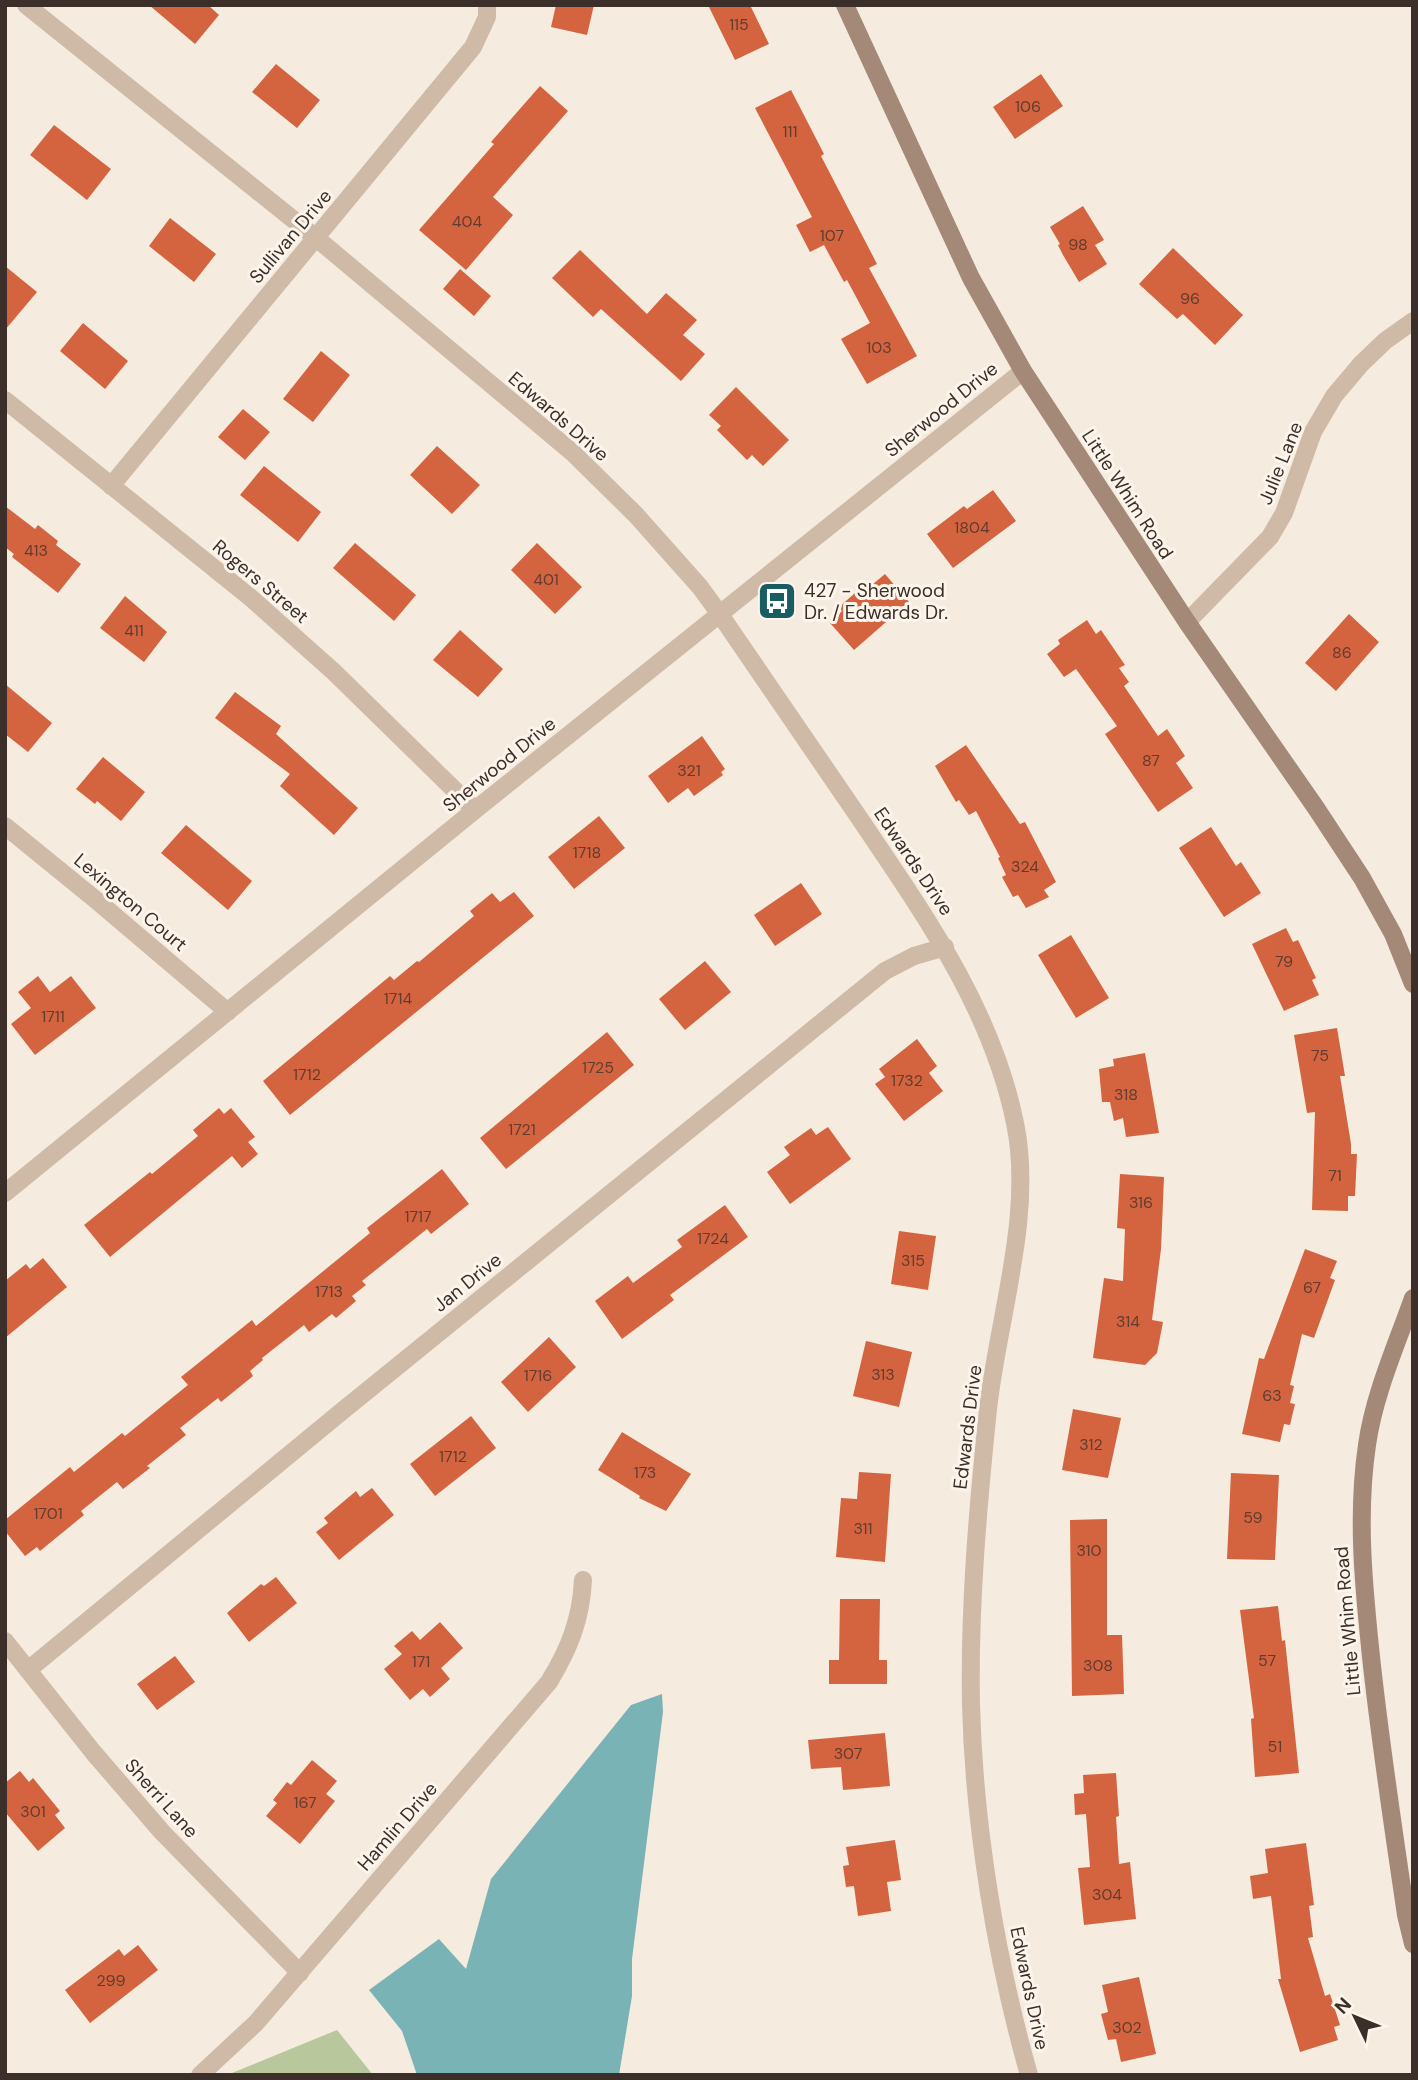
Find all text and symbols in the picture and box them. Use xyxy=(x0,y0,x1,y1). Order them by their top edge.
house number: 115 xyxy=(729,14,749,35)
house number: 106 xyxy=(1015,96,1041,117)
house number: 111 xyxy=(783,121,797,142)
street label: Sullivan Drive xyxy=(244,184,337,289)
house number: 404 xyxy=(452,211,482,232)
house number: 107 xyxy=(820,225,844,246)
house number: 98 xyxy=(1068,234,1088,255)
house number: 96 xyxy=(1180,288,1200,309)
house number: 103 xyxy=(866,337,892,358)
street label: Sherwood Drive xyxy=(880,356,1003,463)
street label: Edwards Drive xyxy=(503,366,614,467)
street label: Julie Lane xyxy=(1253,418,1308,508)
street label: Little Whim Road xyxy=(1076,425,1179,564)
house number: 1804 xyxy=(954,517,990,538)
street label: Rogers Street xyxy=(207,534,314,629)
house number: 413 xyxy=(24,540,48,561)
house number: 401 xyxy=(533,569,559,590)
place label: 427 - Sherwood Dr. / Edwards Dr. xyxy=(804,578,948,625)
bus stop icon: 427 - Sherwood Dr. / Edwards Dr. xyxy=(756,580,798,622)
house number: 411 xyxy=(124,620,144,641)
house number: 86 xyxy=(1332,642,1352,663)
street label: Sherwood Drive xyxy=(438,711,561,818)
house number: 87 xyxy=(1142,750,1160,771)
house number: 321 xyxy=(677,760,701,781)
street label: Edwards Drive xyxy=(868,802,959,920)
house number: 1718 xyxy=(573,842,601,863)
street label: Lexington Court xyxy=(69,848,192,957)
house number: 324 xyxy=(1011,856,1039,877)
house number: 79 xyxy=(1275,951,1293,972)
house number: 1714 xyxy=(384,988,412,1009)
house number: 1711 xyxy=(41,1006,65,1027)
house number: 75 xyxy=(1311,1045,1329,1066)
house number: 1725 xyxy=(582,1057,614,1078)
house number: 1712 xyxy=(293,1064,321,1085)
house number: 1732 xyxy=(891,1070,923,1091)
house number: 318 xyxy=(1114,1084,1138,1105)
house number: 1721 xyxy=(508,1119,536,1140)
house number: 71 xyxy=(1328,1165,1342,1186)
house number: 316 xyxy=(1129,1192,1153,1213)
house number: 1717 xyxy=(404,1206,432,1227)
house number: 1724 xyxy=(697,1228,729,1249)
street label: Jan Drive xyxy=(428,1247,507,1318)
house number: 315 xyxy=(901,1250,925,1271)
house number: 67 xyxy=(1303,1277,1321,1298)
house number: 1713 xyxy=(315,1281,343,1302)
house number: 314 xyxy=(1116,1311,1140,1332)
street label: Edwards Drive xyxy=(947,1363,988,1491)
house number: 313 xyxy=(871,1364,895,1385)
house number: 1716 xyxy=(524,1365,552,1386)
house number: 63 xyxy=(1262,1385,1282,1406)
house number: 312 xyxy=(1079,1434,1103,1455)
house number: 1712 xyxy=(439,1446,467,1467)
house number: 173 xyxy=(634,1462,656,1483)
house number: 1701 xyxy=(33,1503,63,1524)
house number: 59 xyxy=(1243,1507,1263,1528)
house number: 311 xyxy=(853,1518,873,1539)
house number: 310 xyxy=(1076,1540,1102,1561)
street label: Little Whim Road xyxy=(1329,1545,1366,1697)
house number: 57 xyxy=(1258,1650,1276,1671)
house number: 171 xyxy=(412,1651,430,1672)
house number: 308 xyxy=(1083,1655,1113,1676)
house number: 51 xyxy=(1268,1736,1282,1757)
house number: 307 xyxy=(834,1743,862,1764)
street label: Sherri Lane xyxy=(119,1753,204,1843)
street label: Hamlin Drive xyxy=(352,1777,443,1876)
house number: 167 xyxy=(293,1792,317,1813)
house number: 301 xyxy=(20,1801,46,1822)
house number: 304 xyxy=(1092,1884,1122,1905)
street label: Edwards Drive xyxy=(1004,1924,1055,2052)
house number: 299 xyxy=(96,1970,126,1991)
north arrow xyxy=(1320,1982,1390,2052)
text: N xyxy=(1329,1992,1357,2019)
house number: 302 xyxy=(1112,2017,1142,2038)

